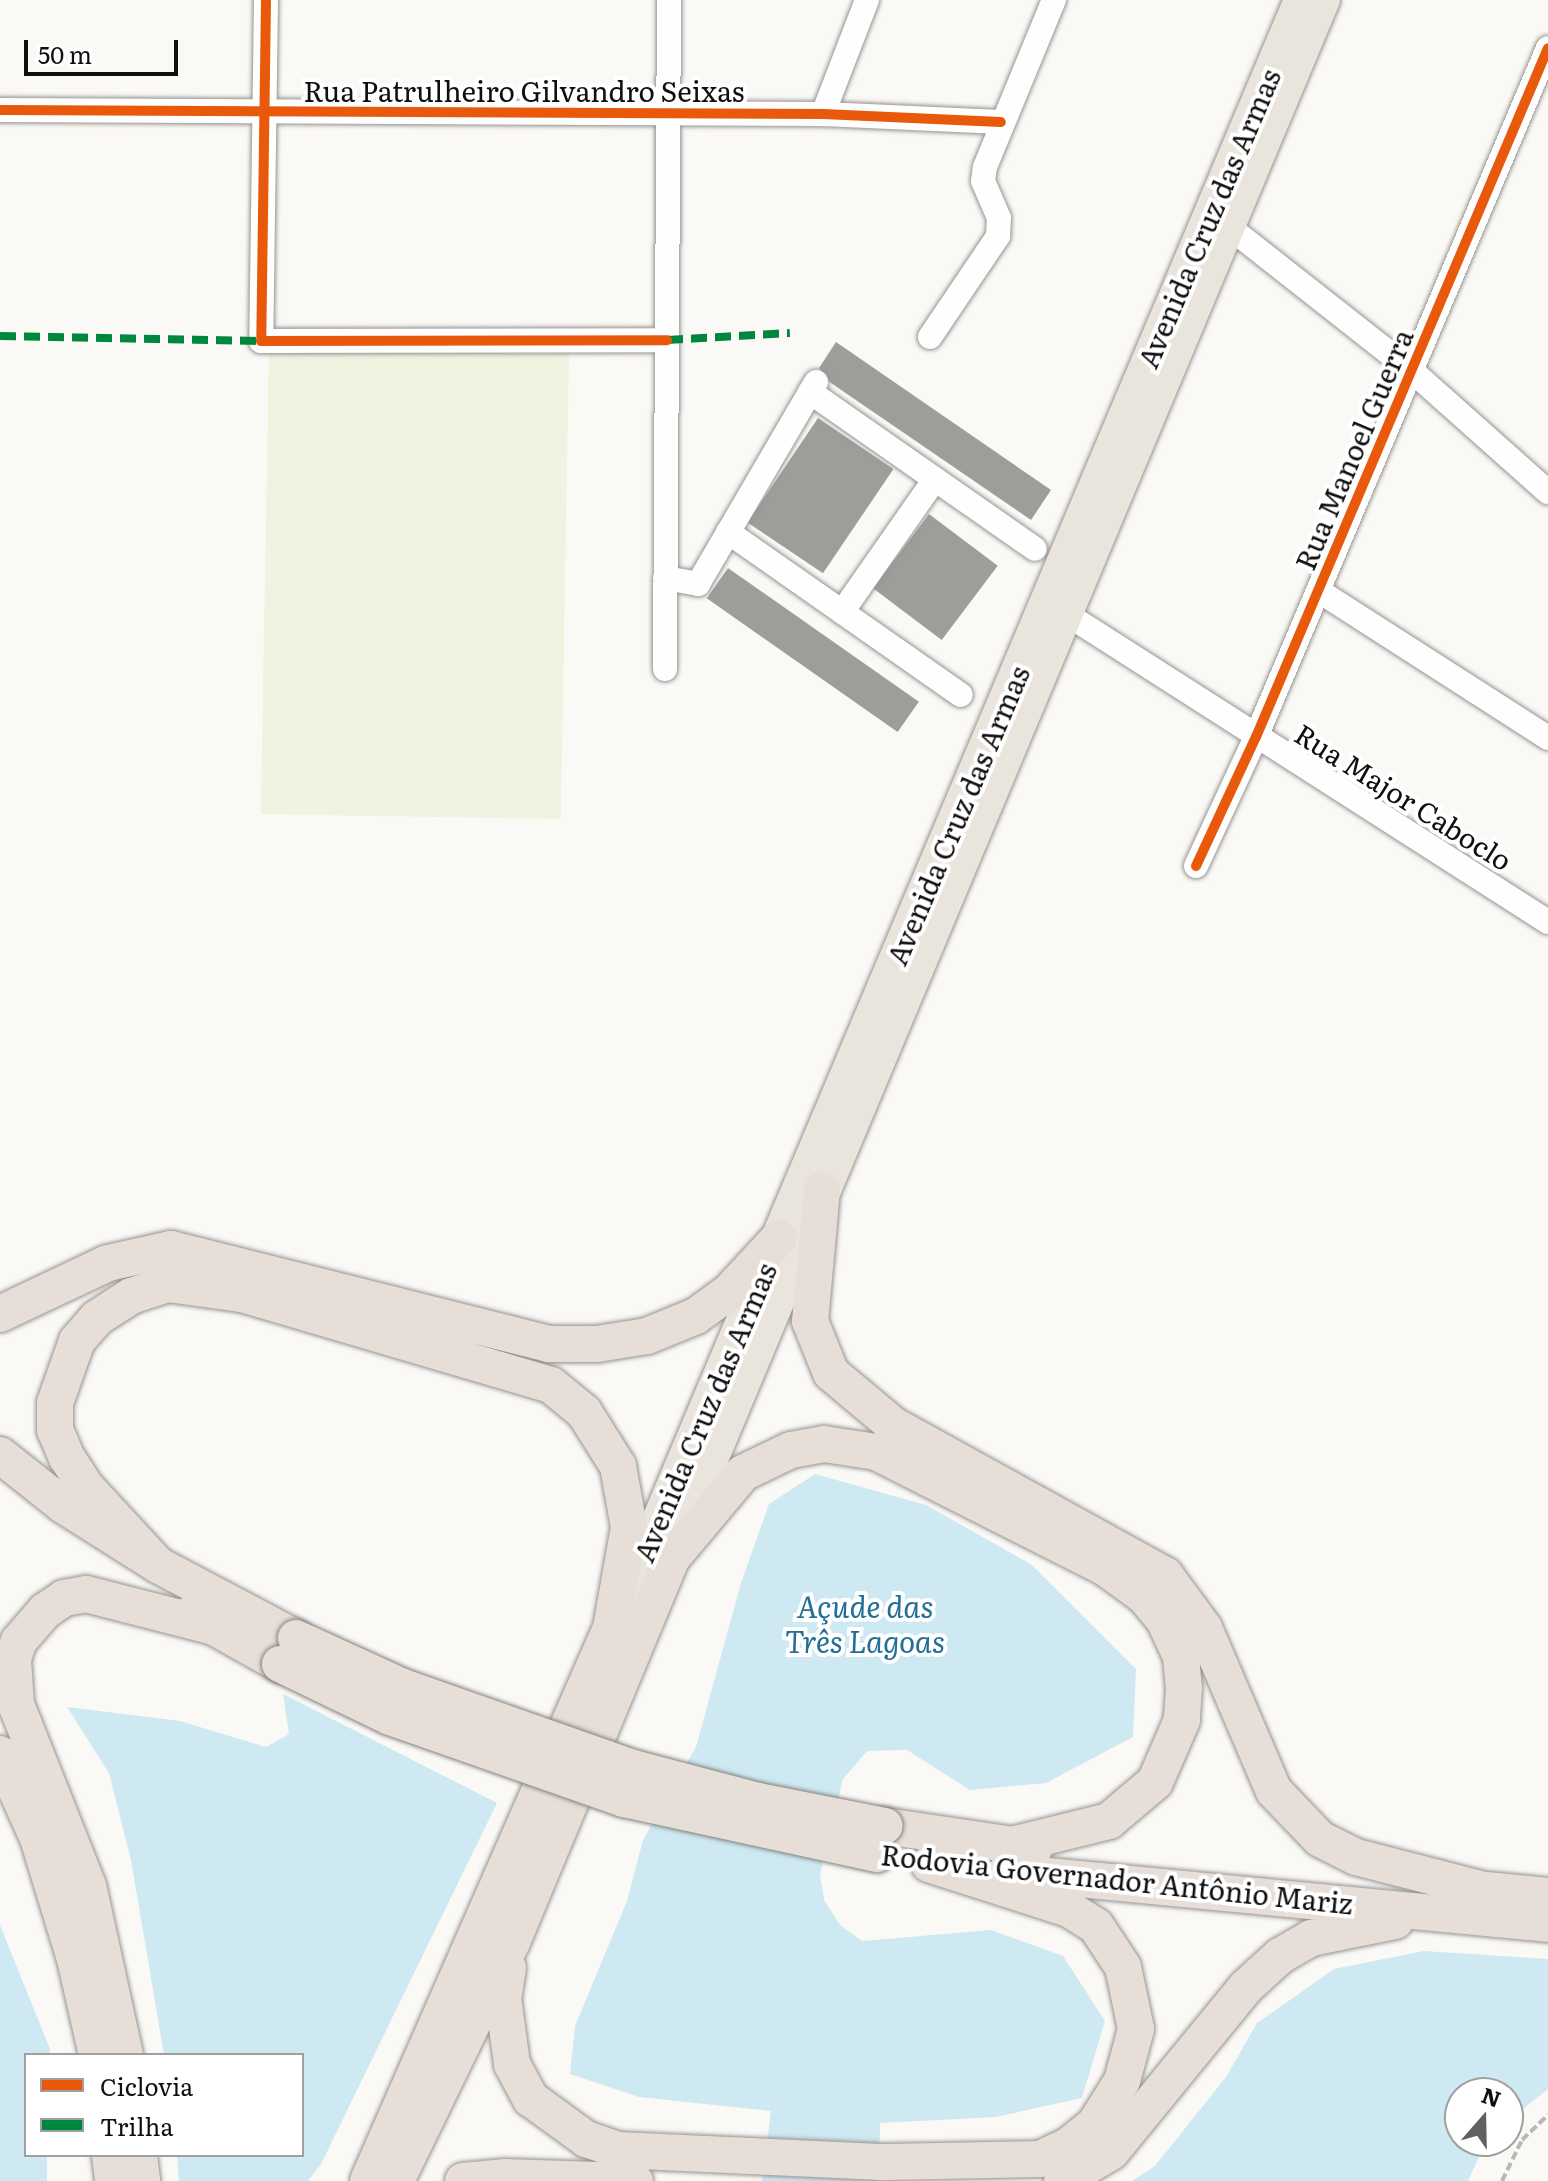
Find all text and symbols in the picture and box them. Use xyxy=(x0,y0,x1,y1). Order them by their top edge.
scale bar xyxy=(28,24,182,74)
text: 50 m xyxy=(38,36,92,71)
street label: Avenida Cruz das Armas xyxy=(1130,63,1286,373)
street label: Rua Patrulheiro Gilvandro Seixas xyxy=(304,73,744,107)
street label: Rua Manoel Guerra xyxy=(1287,324,1419,574)
street label: Avenida Cruz das Armas xyxy=(879,660,1035,970)
street label: Rua Major Caboclo xyxy=(1289,716,1519,876)
street label: Avenida Cruz das Armas xyxy=(626,1257,782,1567)
water label: Açude das Três Lagoas xyxy=(785,1587,945,1658)
street label: Rodovia Governador Antônio Mariz xyxy=(879,1836,1355,1920)
legend xyxy=(24,2053,304,2157)
text: Ciclovia xyxy=(100,2068,193,2103)
north arrow xyxy=(1444,2077,1524,2157)
text: N xyxy=(1477,2077,1506,2115)
text: Trilha xyxy=(100,2108,173,2143)

